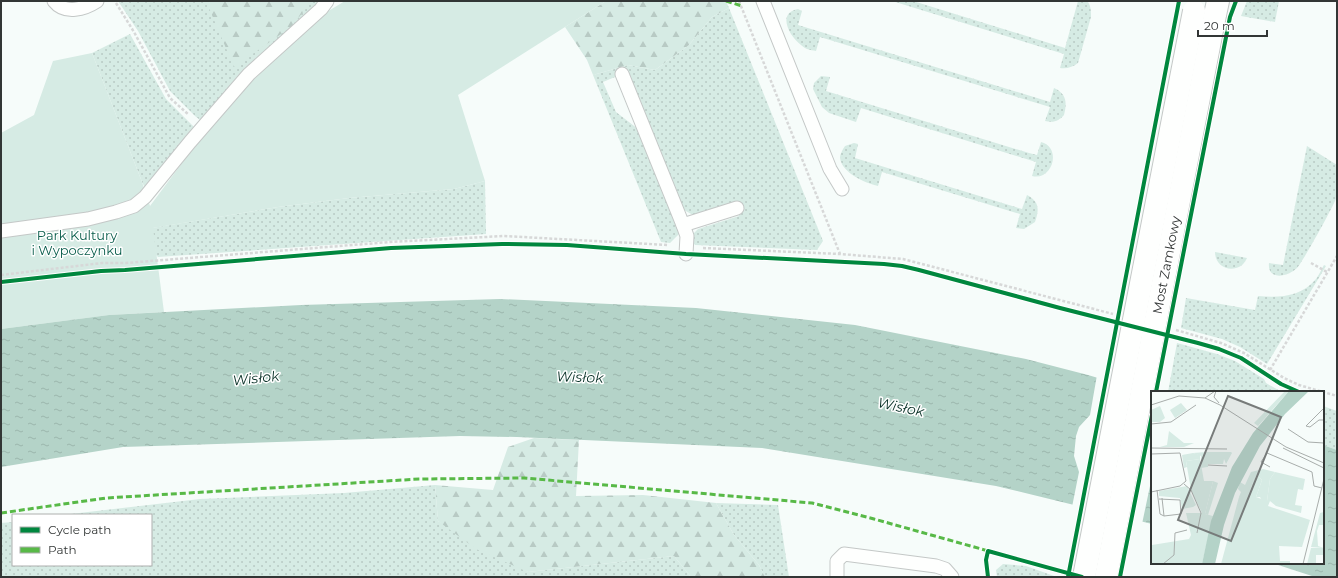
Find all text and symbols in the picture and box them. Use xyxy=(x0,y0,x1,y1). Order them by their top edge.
scale bar xyxy=(1198,12,1267,38)
text: 20 m xyxy=(1204,18,1235,33)
street label: Most Zamkowy xyxy=(1149,214,1184,315)
park label: Park Kultury i Wypoczynku xyxy=(31,227,123,258)
water label: Wisłok xyxy=(232,367,281,389)
water label: Wisłok xyxy=(556,367,604,387)
inset map xyxy=(1151,391,1324,564)
water label: Wisłok xyxy=(876,393,926,421)
legend xyxy=(12,514,152,566)
text: Cycle path xyxy=(48,522,111,537)
text: Path xyxy=(48,542,77,557)

